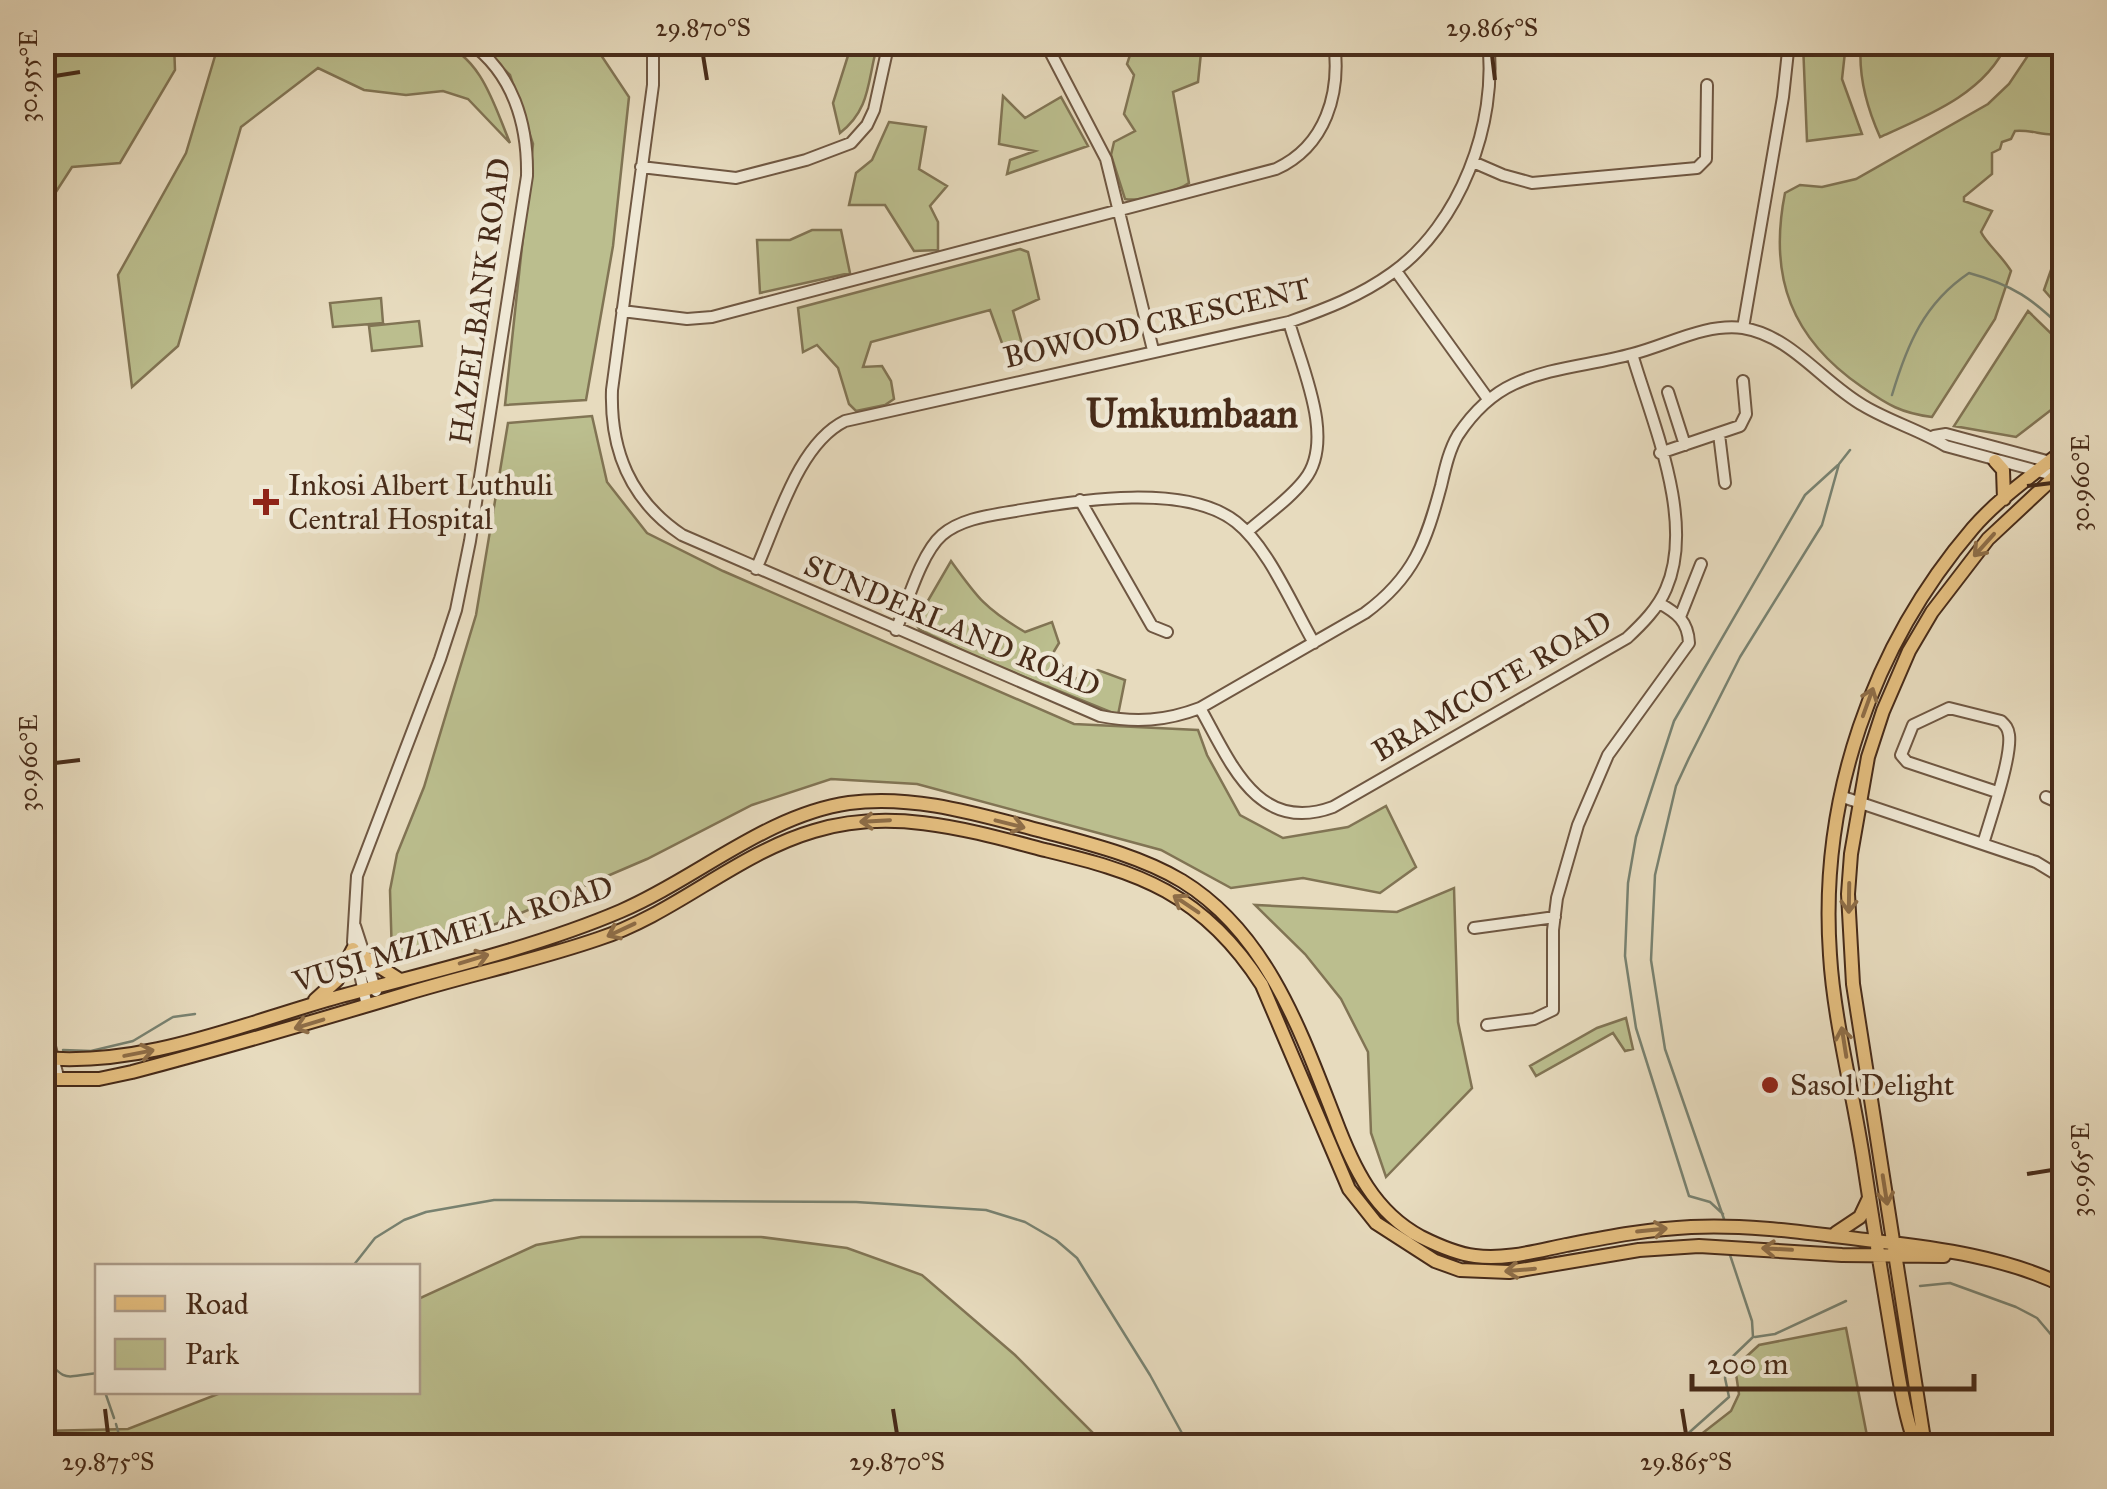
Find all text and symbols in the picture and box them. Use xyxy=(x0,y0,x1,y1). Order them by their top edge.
text: 29.870°S xyxy=(655,12,751,43)
text: 29.865°S xyxy=(1446,12,1538,43)
text: 30.955°E xyxy=(13,29,44,123)
street label: HAZELBANK ROAD xyxy=(442,156,518,446)
street label: BOWOOD CRESCENT xyxy=(1000,270,1314,376)
district label: Umkumbaan xyxy=(1086,389,1299,438)
text: 30.960°E xyxy=(2065,434,2096,532)
place label: Inkosi Albert Luthuli Central Hospital xyxy=(288,467,553,537)
marker: Inkosi Albert Luthuli Central Hospital xyxy=(253,489,279,515)
one-way arrow xyxy=(1972,532,1995,557)
street label: SUNDERLAND ROAD xyxy=(799,547,1105,705)
street label: BRAMCOTE ROAD xyxy=(1366,603,1618,769)
one-way arrow xyxy=(1860,688,1878,719)
text: 30.960°E xyxy=(13,714,44,812)
one-way arrow xyxy=(860,811,892,830)
one-way arrow xyxy=(994,815,1025,834)
street label: VUSI MZIMELA ROAD xyxy=(288,868,617,1000)
one-way arrow xyxy=(1839,881,1858,913)
one-way arrow xyxy=(1172,894,1200,915)
one-way arrow xyxy=(606,921,636,940)
one-way arrow xyxy=(458,948,489,966)
one-way arrow xyxy=(294,1016,326,1034)
one-way arrow xyxy=(1834,1027,1852,1059)
one-way arrow xyxy=(122,1042,154,1061)
place label: Sasol Delight xyxy=(1790,1067,1955,1103)
marker: Sasol Delight xyxy=(1759,1074,1781,1096)
text: 30.965°E xyxy=(2065,1123,2096,1217)
one-way arrow xyxy=(1876,1173,1895,1205)
one-way arrow xyxy=(1636,1221,1668,1240)
one-way arrow xyxy=(1761,1239,1793,1258)
one-way arrow xyxy=(1505,1261,1537,1280)
legend xyxy=(95,1264,420,1394)
text: Road xyxy=(185,1286,249,1322)
scale bar xyxy=(1692,1329,1974,1391)
text: Park xyxy=(185,1336,239,1372)
text: 200 m xyxy=(1707,1346,1788,1382)
text: 29.875°S xyxy=(62,1446,154,1477)
text: 29.870°S xyxy=(849,1446,945,1477)
text: 29.865°S xyxy=(1640,1446,1732,1477)

